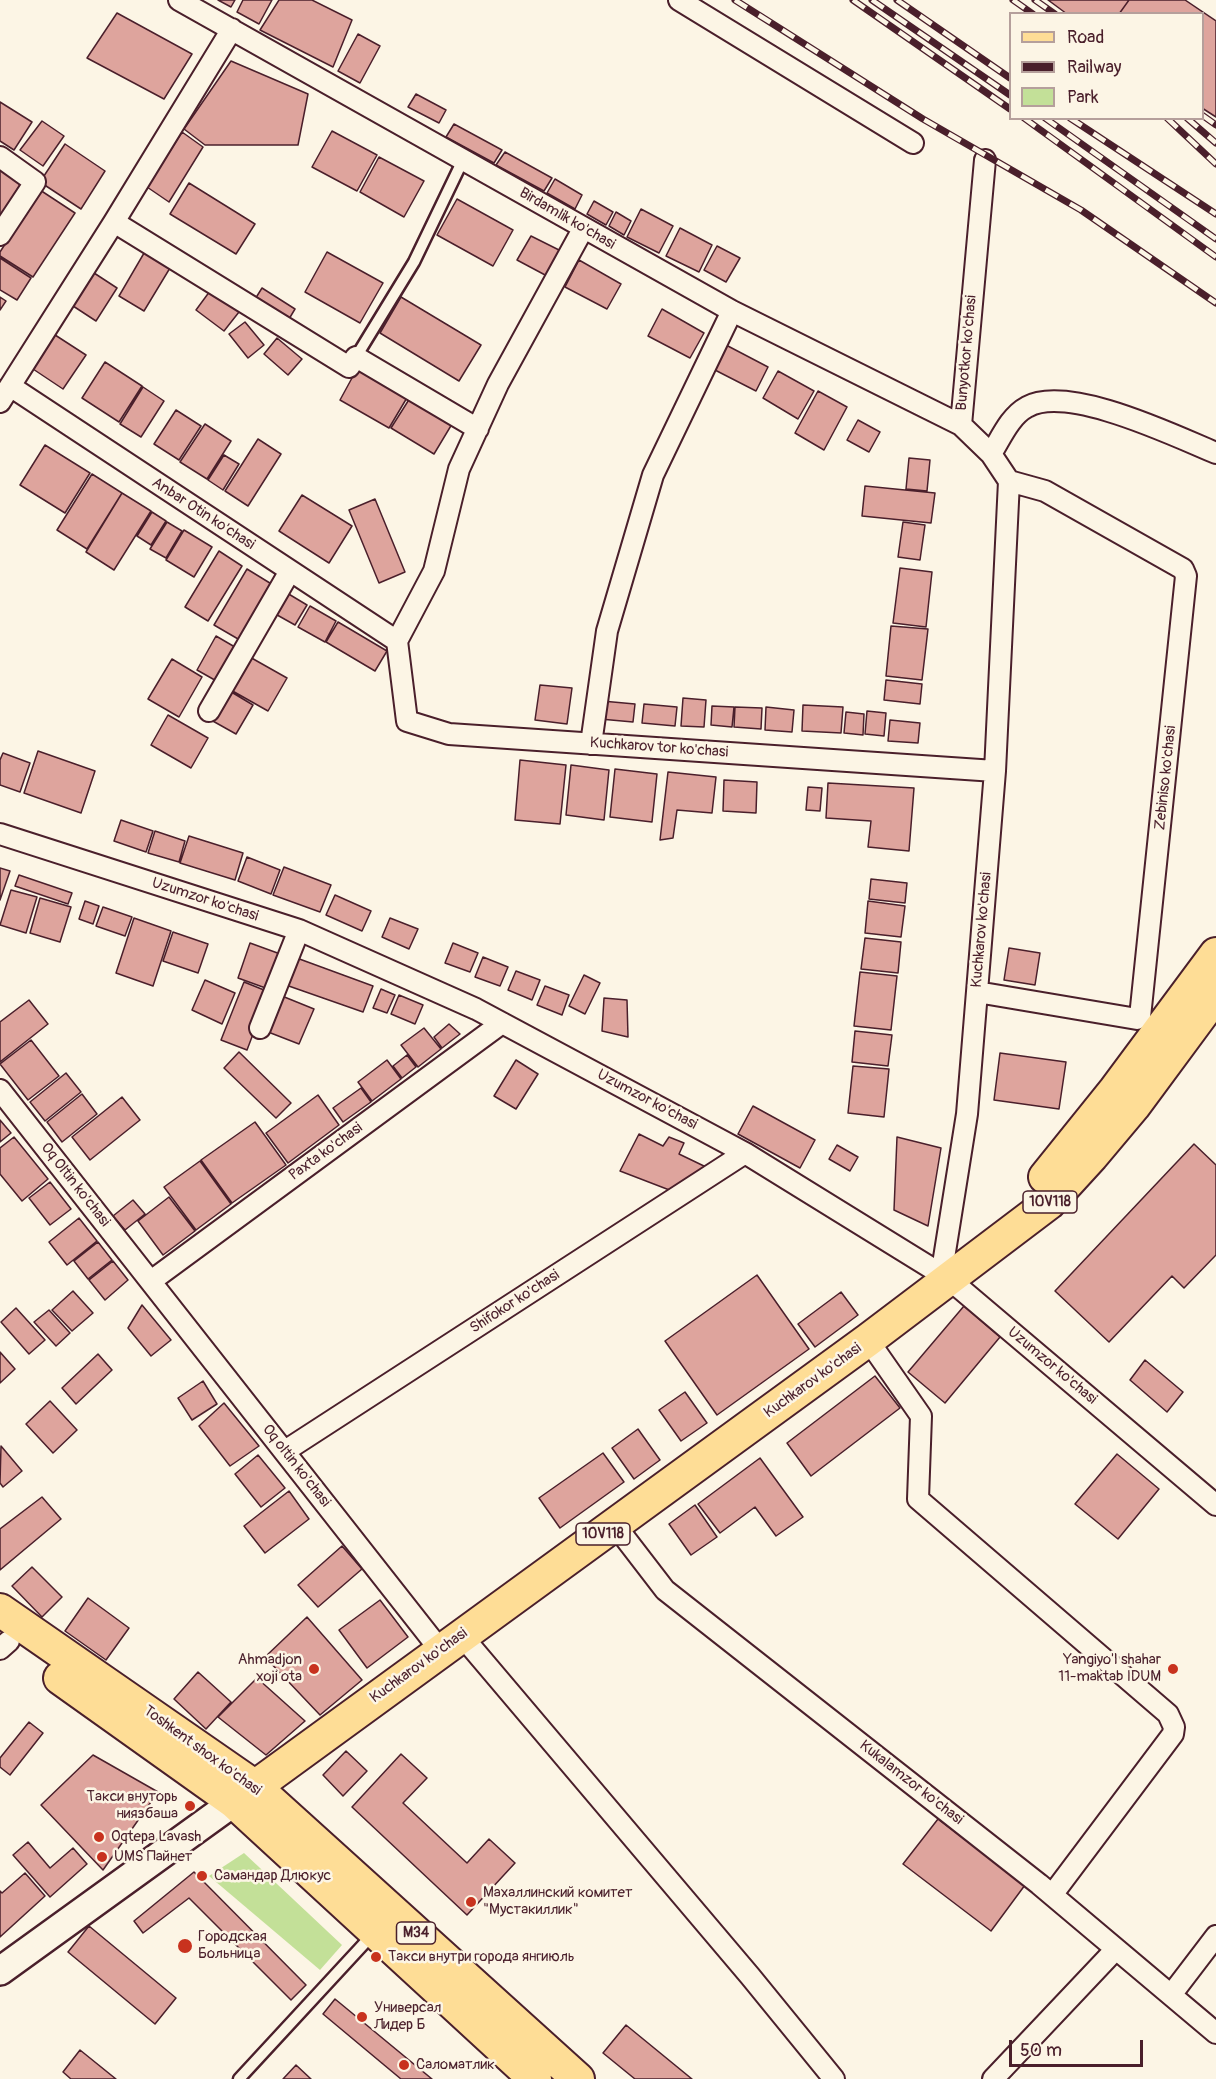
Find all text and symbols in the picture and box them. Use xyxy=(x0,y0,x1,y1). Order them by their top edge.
legend xyxy=(1009,12,1204,120)
text: Road xyxy=(1067,26,1104,49)
text: Railway xyxy=(1067,56,1122,79)
text: Park xyxy=(1067,86,1099,109)
street label: Birdamlik ko'chasi xyxy=(516,184,618,254)
street label: Bunyotkor ko'chasi xyxy=(953,294,981,412)
street label: Anbar Otin ko'chasi xyxy=(148,474,258,554)
street label: Zebiniso ko'chasi xyxy=(1152,725,1180,831)
street label: Kuchkarov tor ko'chasi xyxy=(589,734,729,762)
street label: Kuchkarov ko'chasi xyxy=(968,871,996,989)
street label: Uzumzor ko'chasi xyxy=(149,874,261,926)
street label: Uzumzor ko'chasi xyxy=(594,1066,700,1134)
street label: Paxta ko'chasi xyxy=(286,1119,366,1185)
street label: Oq Oltin ko'chasi xyxy=(37,1139,113,1231)
road number: 10V118 xyxy=(1023,1191,1077,1213)
street label: Shifokor ko'chasi xyxy=(467,1266,563,1338)
street label: Uzumzor ko'chasi xyxy=(1004,1323,1100,1409)
street label: Kuchkarov ko'chasi xyxy=(761,1340,865,1422)
street label: Oq oltin ko'chasi xyxy=(258,1421,334,1511)
road number: 10V118 xyxy=(576,1523,630,1545)
street label: Kuchkarov ko'chasi xyxy=(367,1625,471,1707)
place label: Ahmadjon xoji ota xyxy=(238,1651,302,1686)
place label: Yangiyo'l shahar 11-maktab IDUM xyxy=(1058,1651,1161,1686)
marker: Ahmadjon xoji ota xyxy=(307,1662,321,1676)
marker: Yangiyo'l shahar 11-maktab IDUM xyxy=(1166,1662,1180,1676)
street label: Toshkent shox ko'chasi xyxy=(140,1702,264,1800)
street label: Kukalamzor ko'chasi xyxy=(856,1737,966,1829)
place label: Такси внуторь ниязбаша xyxy=(87,1788,178,1823)
marker: Такси внуторь ниязбаша xyxy=(183,1799,197,1813)
place label: Oqtepa Lavash xyxy=(111,1828,201,1846)
marker: Oqtepa Lavash xyxy=(92,1830,106,1844)
place label: UMS Пайнет xyxy=(114,1848,192,1866)
marker: UMS Пайнет xyxy=(95,1850,109,1864)
place label: Самандар Длюкус xyxy=(214,1867,331,1885)
marker: Самандар Длюкус xyxy=(195,1869,209,1883)
place label: Махаллинский комитет "Мустакиллик" xyxy=(483,1884,632,1919)
marker: Махаллинский комитет "Мустакиллик" xyxy=(464,1895,478,1909)
road number: M34 xyxy=(396,1922,436,1944)
place label: Городская Больница xyxy=(198,1928,267,1963)
marker: Городская Больница xyxy=(176,1937,194,1955)
place label: Такси внутри города янгиюль xyxy=(388,1948,575,1966)
marker: Такси внутри города янгиюль xyxy=(369,1950,383,1964)
place label: Универсал Лидер Б xyxy=(374,1999,441,2034)
marker: Универсал Лидер Б xyxy=(355,2010,369,2024)
scale bar xyxy=(1012,2028,1146,2066)
text: 50 m xyxy=(1020,2039,1062,2062)
place label: Саломатлик xyxy=(416,2056,495,2074)
marker: Саломатлик xyxy=(397,2058,411,2072)

